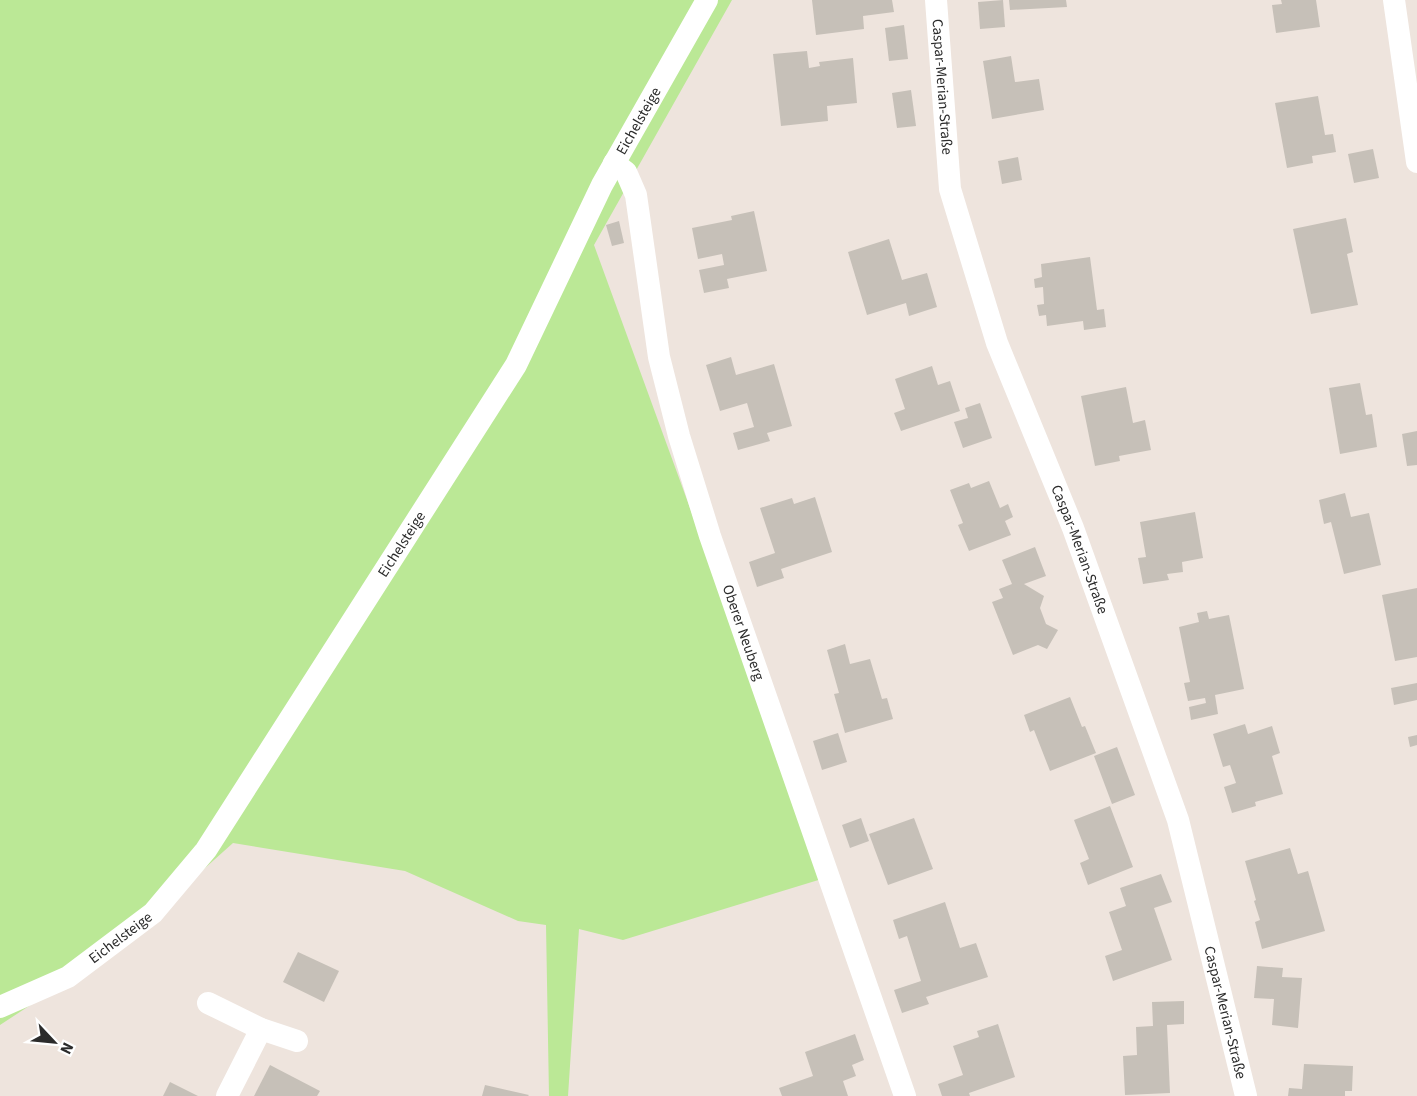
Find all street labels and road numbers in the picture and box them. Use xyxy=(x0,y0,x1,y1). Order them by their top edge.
street label: Caspar-Merian-Straße xyxy=(927,18,958,156)
street label: Eichelsteige xyxy=(611,83,666,158)
street label: Caspar-Merian-Straße xyxy=(1046,482,1114,617)
street label: Eichelsteige xyxy=(372,507,430,581)
street label: Oberer Neuberg xyxy=(717,582,770,684)
street label: Eichelsteige xyxy=(84,907,157,968)
street label: Caspar-Merian-Straße xyxy=(1199,944,1252,1081)

